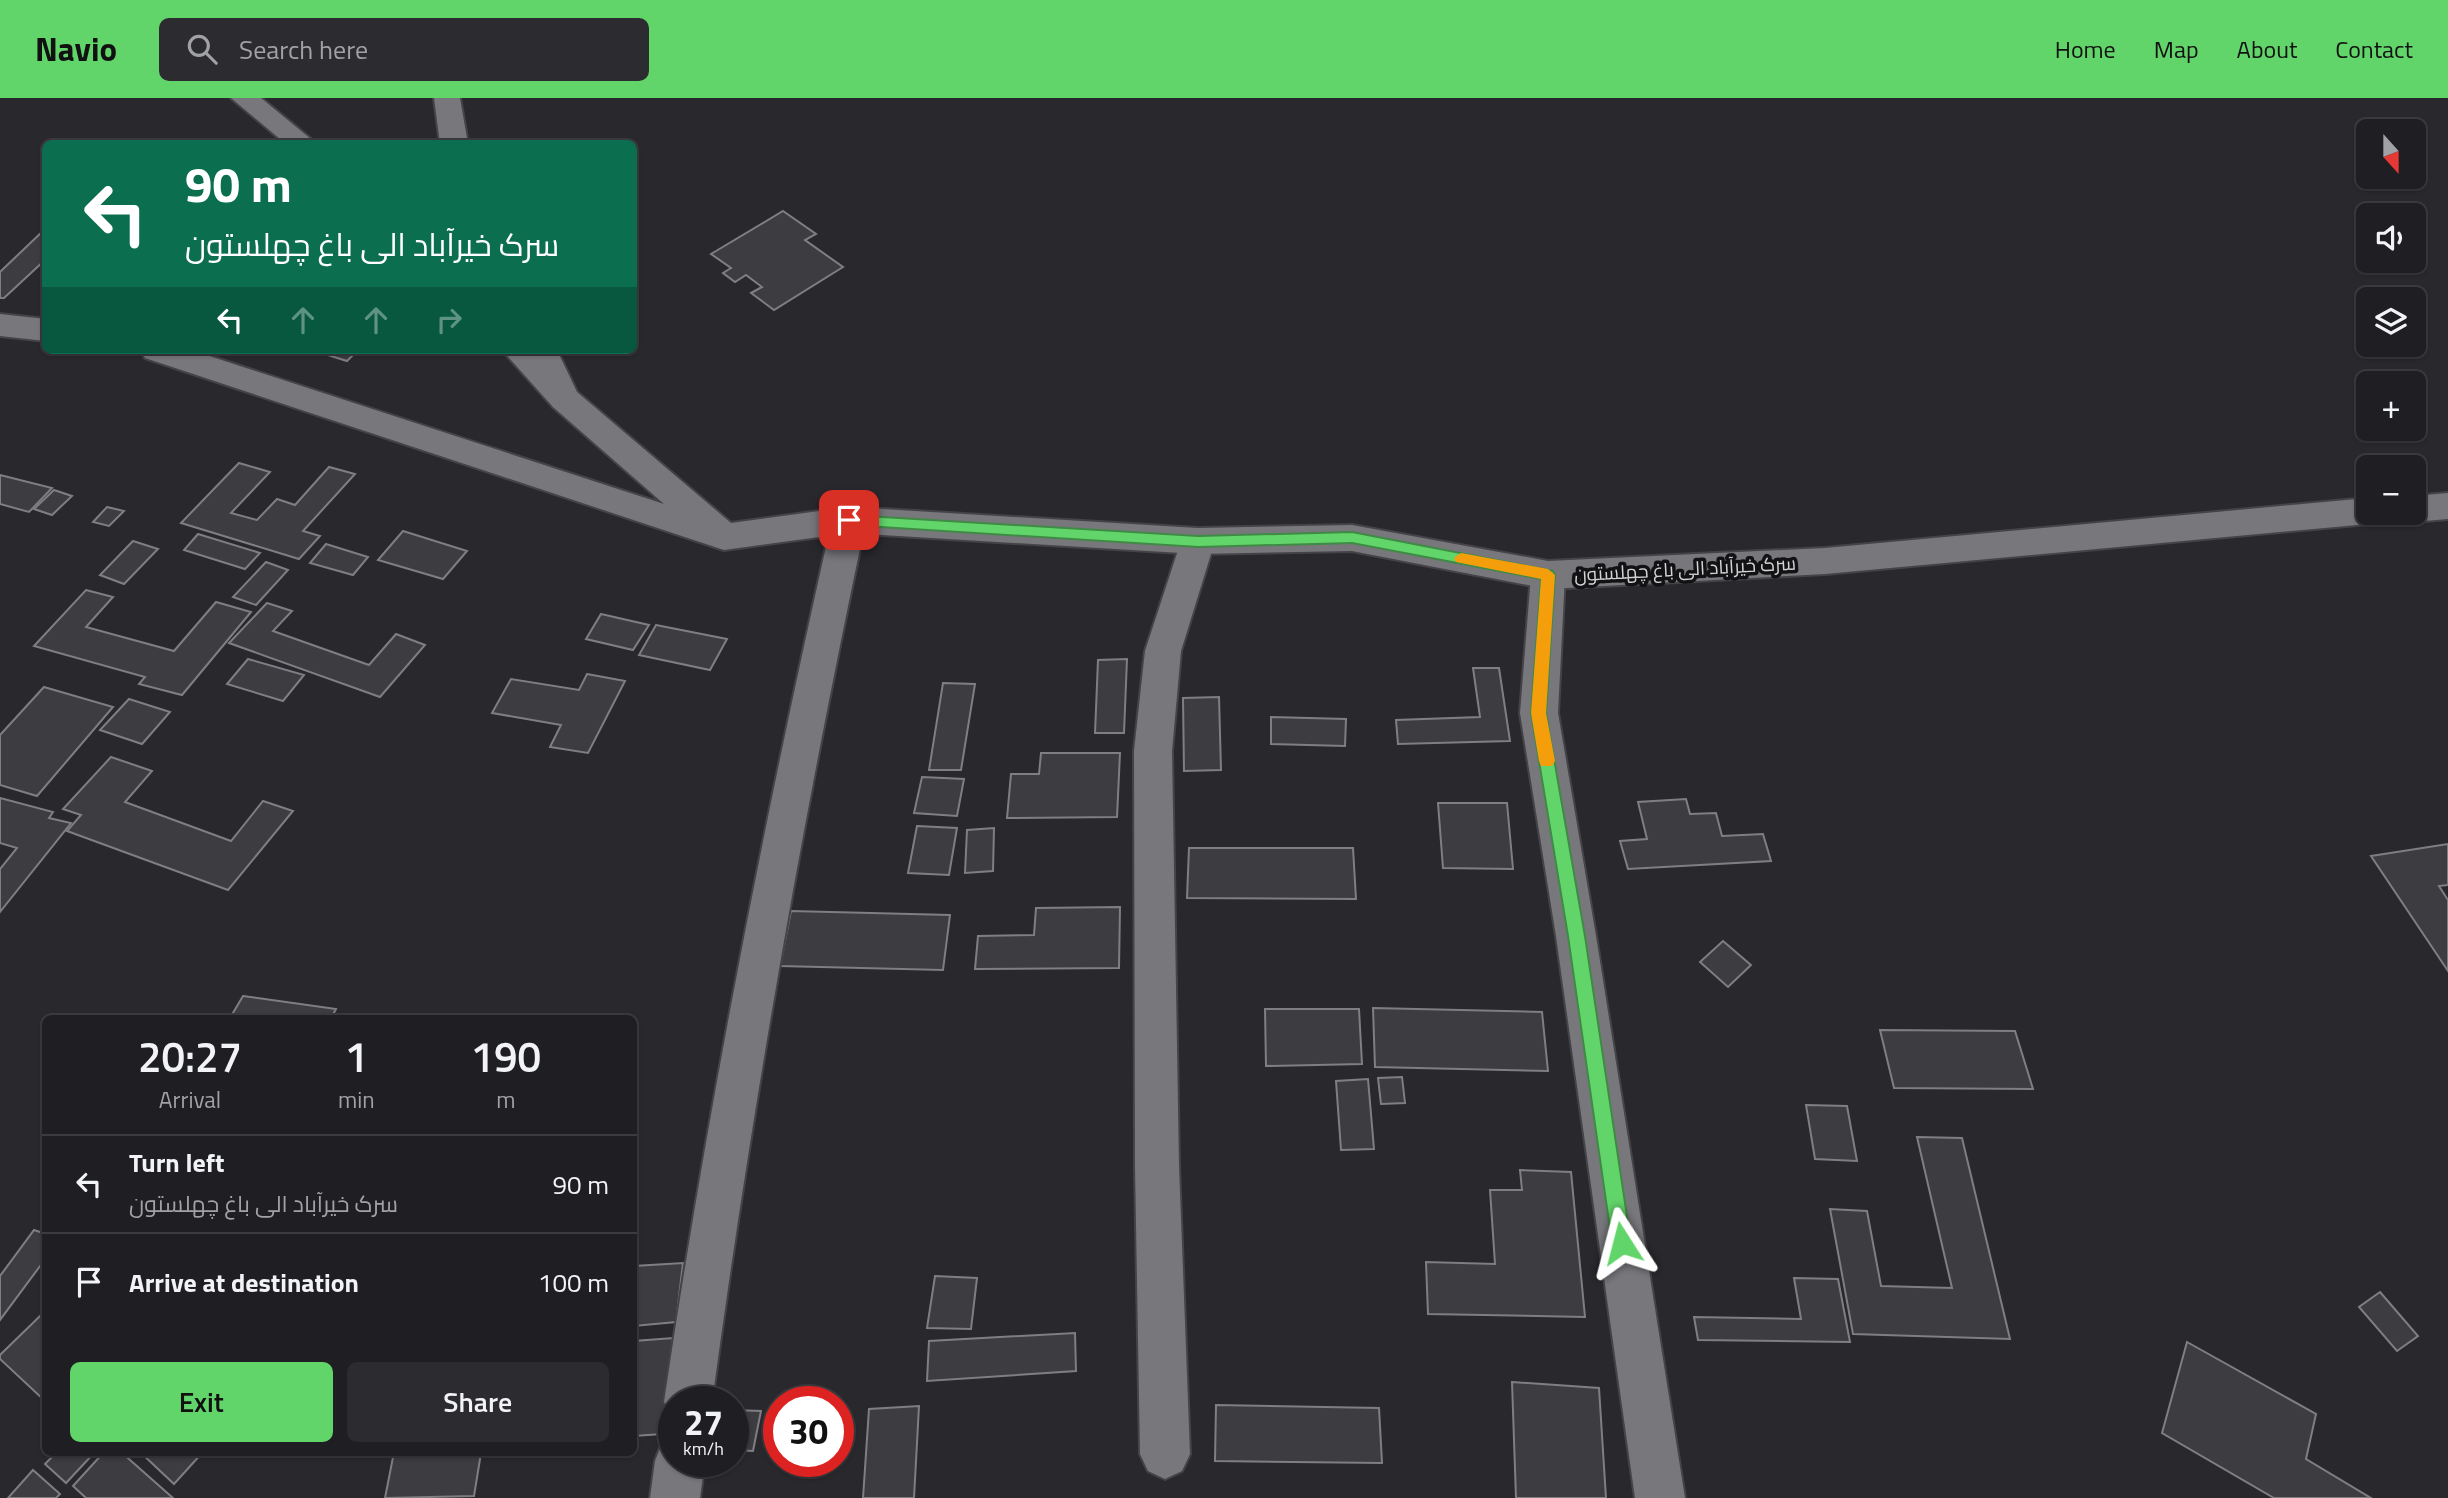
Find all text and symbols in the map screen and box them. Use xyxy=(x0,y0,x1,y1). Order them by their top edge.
search box xyxy=(159,18,649,81)
text: Navio xyxy=(35,24,117,74)
icon: search xyxy=(183,30,221,68)
text: Search here xyxy=(239,30,368,69)
text: Home xyxy=(2055,31,2116,67)
text: Map xyxy=(2154,31,2199,67)
text: About xyxy=(2237,31,2297,67)
text: Contact xyxy=(2335,31,2413,67)
north arrow xyxy=(2356,119,2426,189)
map controls xyxy=(2356,119,2426,525)
text: 90 m xyxy=(185,146,292,221)
icon: left xyxy=(70,168,161,259)
button: sound xyxy=(2356,203,2426,273)
text: سرک خیرآباد الی باغ چهلستون xyxy=(185,220,559,268)
button: layers xyxy=(2356,287,2426,357)
icon: left xyxy=(211,301,249,339)
icon: ahead xyxy=(284,301,322,339)
icon: ahead xyxy=(357,301,395,339)
icon: right xyxy=(430,301,468,339)
button: + xyxy=(2356,371,2426,441)
button: − xyxy=(2356,455,2426,525)
pin xyxy=(819,490,879,550)
icon: arrive xyxy=(830,501,868,539)
street label: سرک خیرآباد الی باغ چهلستون xyxy=(1573,548,1797,588)
text: 20:27 xyxy=(138,1024,242,1088)
text: 1 xyxy=(345,1024,368,1088)
text: 190 xyxy=(471,1024,541,1088)
text: Arrival xyxy=(159,1082,221,1117)
text: min xyxy=(338,1082,375,1117)
text: m xyxy=(496,1082,515,1117)
text: Turn left xyxy=(129,1143,224,1182)
icon: left xyxy=(70,1165,108,1203)
text: 90 m xyxy=(552,1165,609,1204)
text: سرک خیرآباد الی باغ چهلستون xyxy=(129,1186,398,1221)
position arrow xyxy=(1585,1206,1659,1280)
icon: arrive xyxy=(70,1263,108,1301)
text: Arrive at destination xyxy=(129,1263,359,1302)
text: 100 m xyxy=(538,1263,609,1302)
button: Exit xyxy=(70,1362,333,1442)
button: Share xyxy=(347,1362,609,1442)
speed limit sign: 30 xyxy=(763,1386,854,1477)
text: 27 xyxy=(684,1395,723,1449)
text: km/h xyxy=(683,1435,724,1462)

